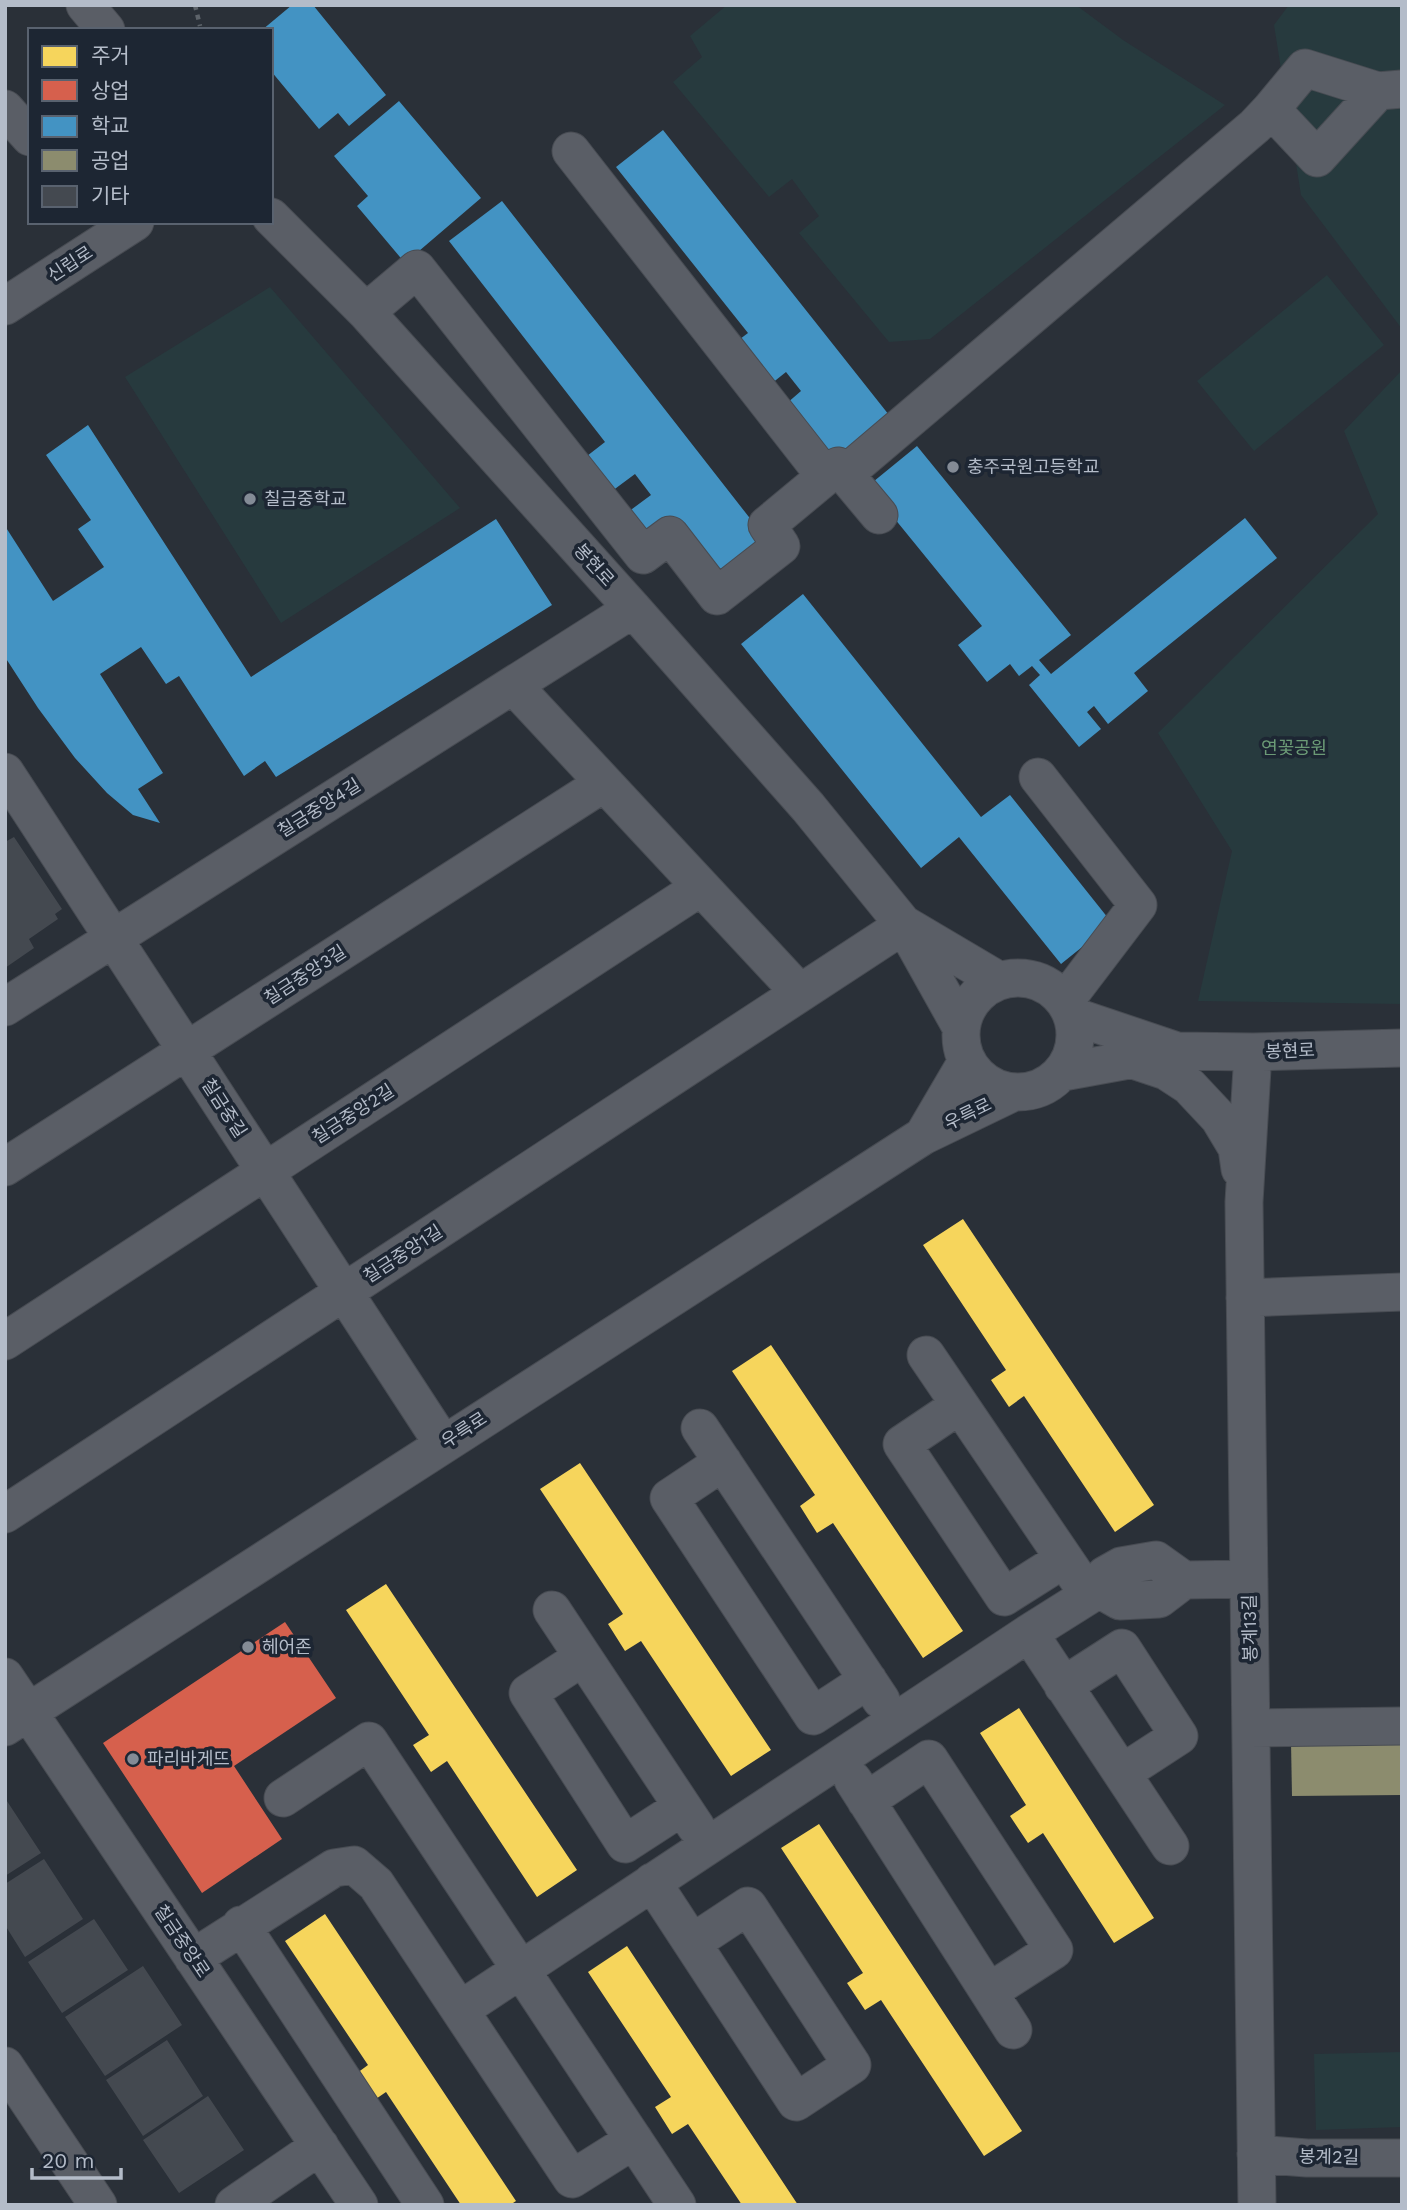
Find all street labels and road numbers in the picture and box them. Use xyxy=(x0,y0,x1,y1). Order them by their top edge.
street label: 신립로 xyxy=(43,241,96,286)
street label: 봉현로 xyxy=(570,539,619,590)
street label: 칠금중앙4길 xyxy=(273,774,364,841)
street label: 칠금중앙3길 xyxy=(260,940,350,1009)
street label: 봉현로 xyxy=(1265,1039,1315,1062)
street label: 칠금중길 xyxy=(198,1074,251,1141)
street label: 칠금중앙2길 xyxy=(308,1079,398,1148)
street label: 우륵로 xyxy=(941,1093,995,1134)
street label: 칠금중앙1길 xyxy=(359,1220,446,1287)
street label: 우륵로 xyxy=(437,1407,490,1452)
street label: 봉계13길 xyxy=(1238,1594,1261,1662)
street label: 칠금중앙로 xyxy=(151,1901,214,1981)
street label: 봉계2길 xyxy=(1299,2145,1359,2168)

